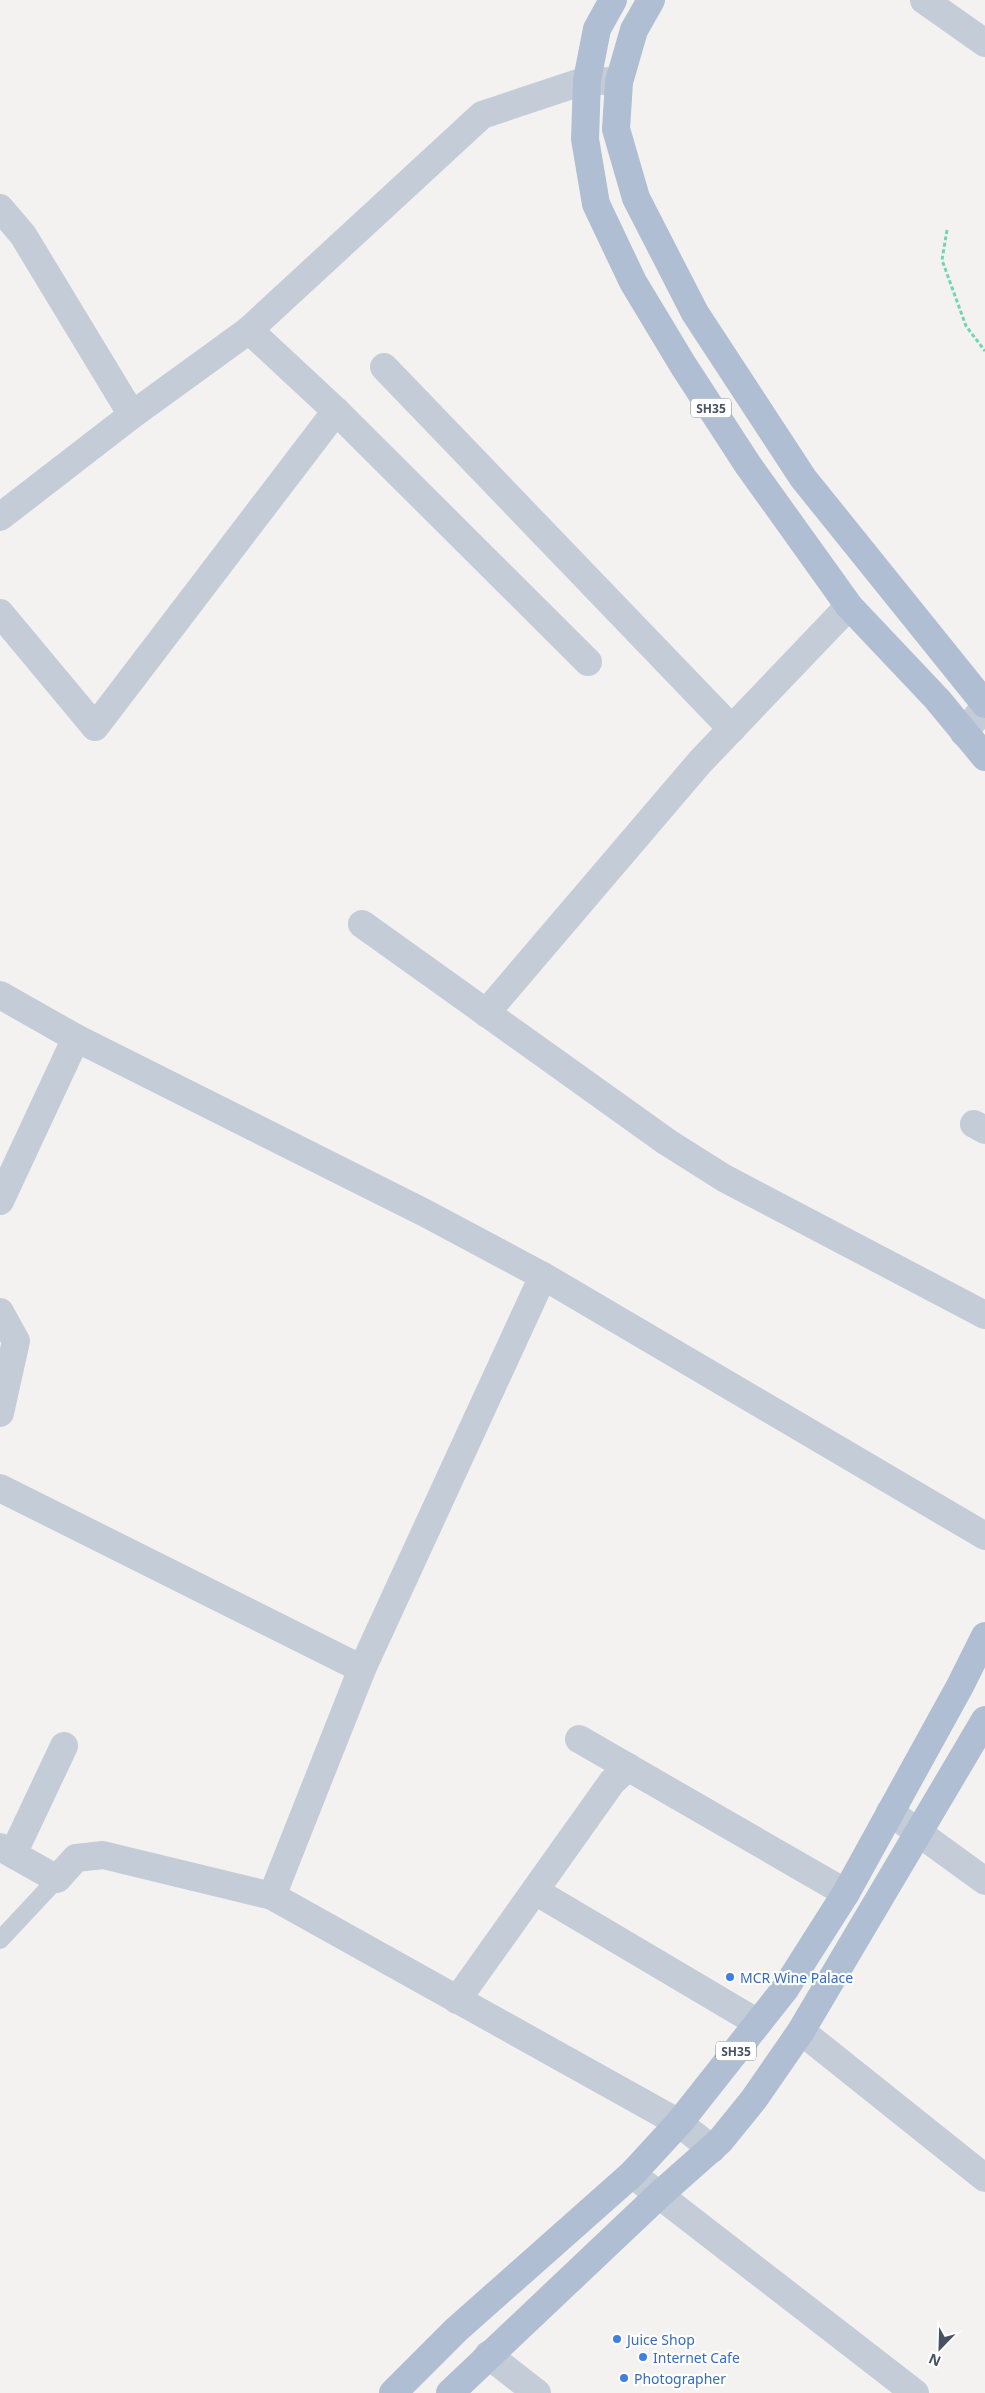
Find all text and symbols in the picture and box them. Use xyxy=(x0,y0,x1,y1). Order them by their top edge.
road number: SH35 xyxy=(691,398,731,418)
place label: MCR Wine Palace xyxy=(740,1968,853,1987)
marker: MCR Wine Palace xyxy=(724,1971,736,1983)
road number: SH35 xyxy=(716,2042,756,2060)
north arrow xyxy=(915,2323,965,2373)
place label: Juice Shop xyxy=(625,2330,695,2349)
marker: Juice Shop xyxy=(611,2333,623,2345)
place label: Internet Cafe xyxy=(653,2348,740,2367)
text: N xyxy=(926,2349,944,2371)
marker: Internet Cafe xyxy=(637,2351,649,2363)
place label: Photographer xyxy=(634,2369,726,2388)
marker: Photographer xyxy=(618,2372,630,2384)

